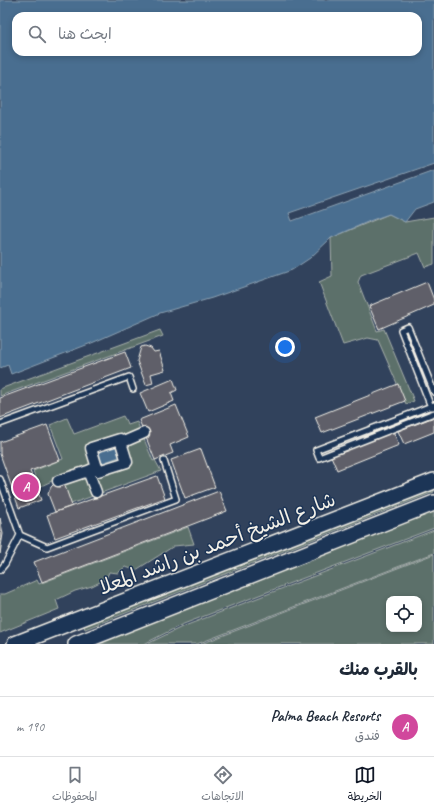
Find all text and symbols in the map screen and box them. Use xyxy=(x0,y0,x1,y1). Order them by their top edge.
search box xyxy=(12,12,422,56)
icon: search xyxy=(26,23,48,45)
text: ابحث هنا xyxy=(58,25,112,44)
your location xyxy=(275,337,295,357)
pin: A xyxy=(13,472,39,502)
street label: شارع الشيخ أحمد بن راشد المعلا xyxy=(95,487,339,601)
map controls xyxy=(386,596,422,632)
button: locate xyxy=(386,596,422,632)
text: بالقرب منك xyxy=(339,659,418,680)
text: Palma Beach Resorts xyxy=(271,707,380,726)
text: 190 m xyxy=(16,719,44,735)
text: A xyxy=(402,719,408,735)
text: فندق xyxy=(355,728,380,744)
tab: المحفوظات xyxy=(52,764,97,806)
tab: الاتجاهات xyxy=(201,764,244,806)
tab: الخريطة xyxy=(348,764,382,806)

